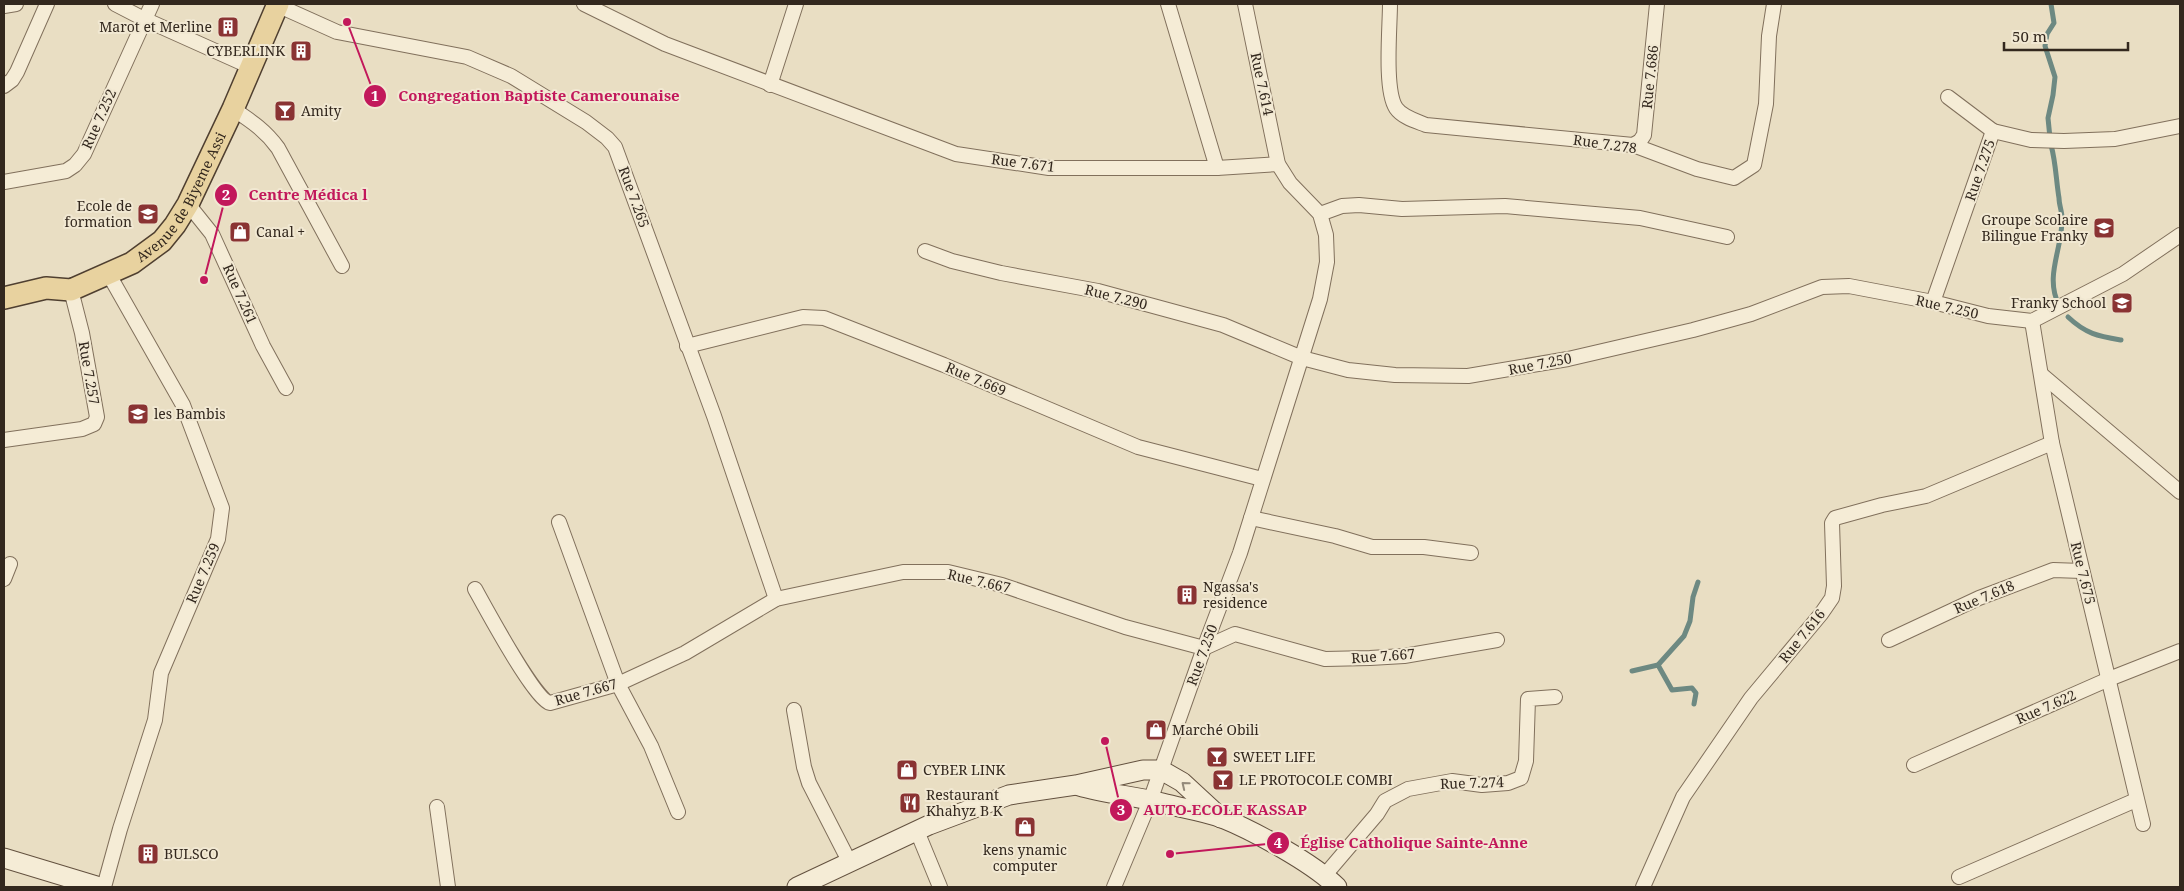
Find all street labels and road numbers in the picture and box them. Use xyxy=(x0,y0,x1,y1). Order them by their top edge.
street label: Rue 7.686 xyxy=(1637,44,1662,110)
street label: Rue 7.614 xyxy=(1247,51,1278,117)
street label: Rue 7.252 xyxy=(77,86,120,152)
street label: Avenue de Biyeme Assi xyxy=(132,128,230,266)
street label: Rue 7.278 xyxy=(1572,130,1638,157)
street label: Rue 7.275 xyxy=(1960,136,1999,203)
street label: Rue 7.671 xyxy=(990,149,1056,176)
street label: Rue 7.265 xyxy=(615,164,654,230)
street label: Rue 7.261 xyxy=(219,261,262,327)
street label: Rue 7.290 xyxy=(1083,280,1150,314)
street label: Rue 7.250 xyxy=(1914,290,1981,323)
street label: Rue 7.257 xyxy=(75,340,104,406)
street label: Rue 7.250 xyxy=(1507,348,1573,379)
street label: Rue 7.669 xyxy=(943,357,1009,400)
street label: Rue 7.259 xyxy=(181,540,224,606)
street label: Rue 7.675 xyxy=(2067,540,2100,606)
street label: Rue 7.667 xyxy=(946,564,1013,597)
street label: Rue 7.618 xyxy=(1951,575,2017,618)
street label: Rue 7.616 xyxy=(1774,605,1829,667)
street label: Rue 7.250 xyxy=(1182,621,1221,688)
street label: Rue 7.667 xyxy=(1350,644,1416,667)
street label: Rue 7.667 xyxy=(552,674,619,709)
street label: Rue 7.622 xyxy=(2013,685,2079,728)
street label: Rue 7.274 xyxy=(1440,772,1504,793)

